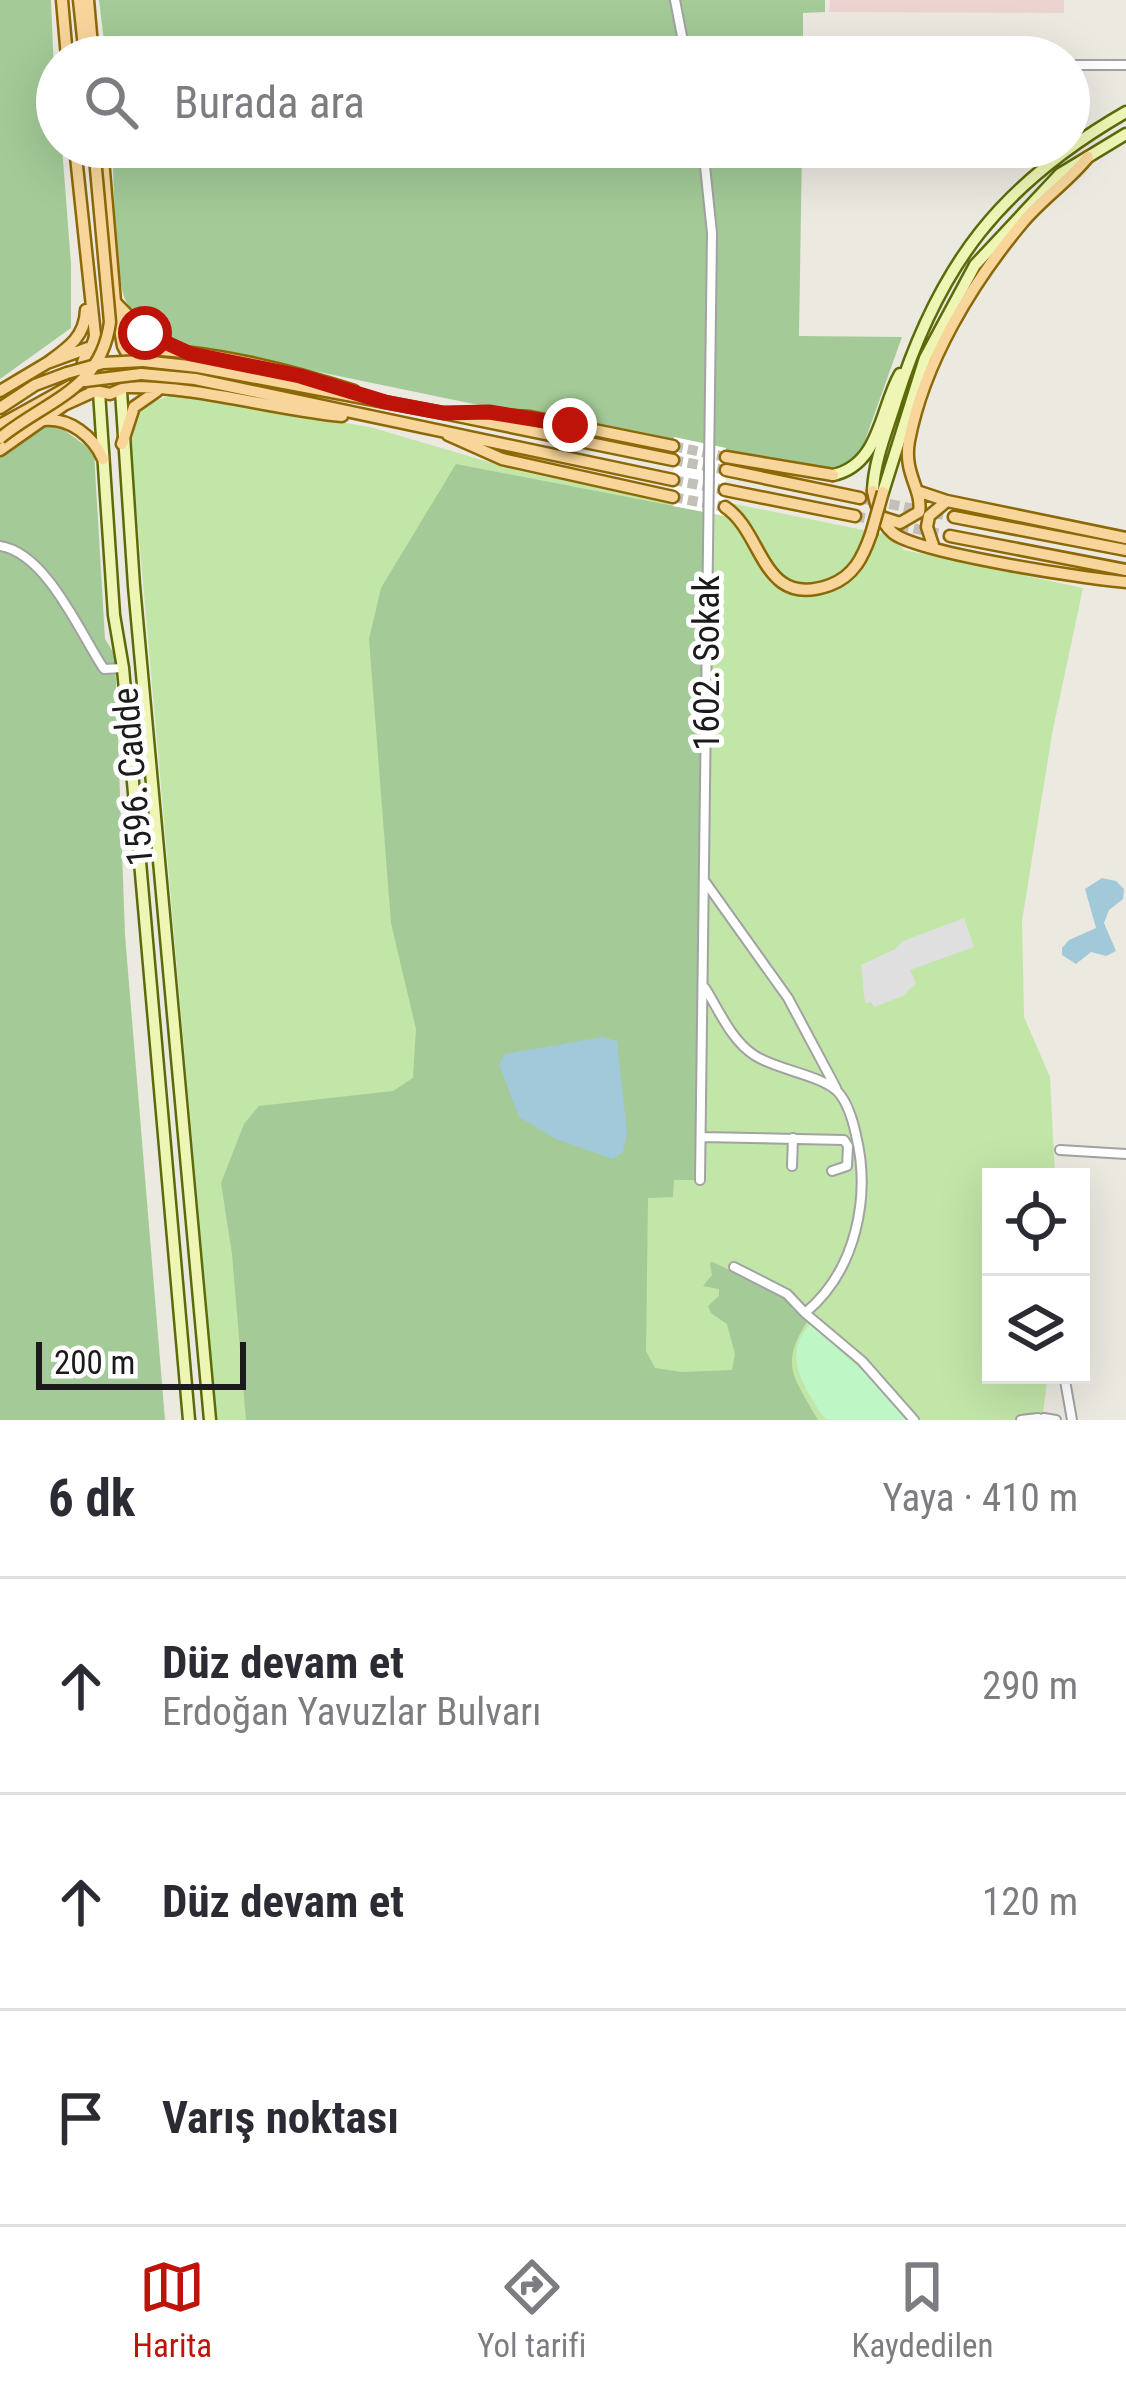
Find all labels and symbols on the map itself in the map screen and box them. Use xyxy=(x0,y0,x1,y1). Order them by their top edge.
route start xyxy=(118,306,172,360)
route end xyxy=(543,398,597,452)
street label: 1602. Sokak xyxy=(686,575,728,751)
street label: 1596. Cadde xyxy=(104,686,162,868)
scale bar xyxy=(36,1336,246,1389)

